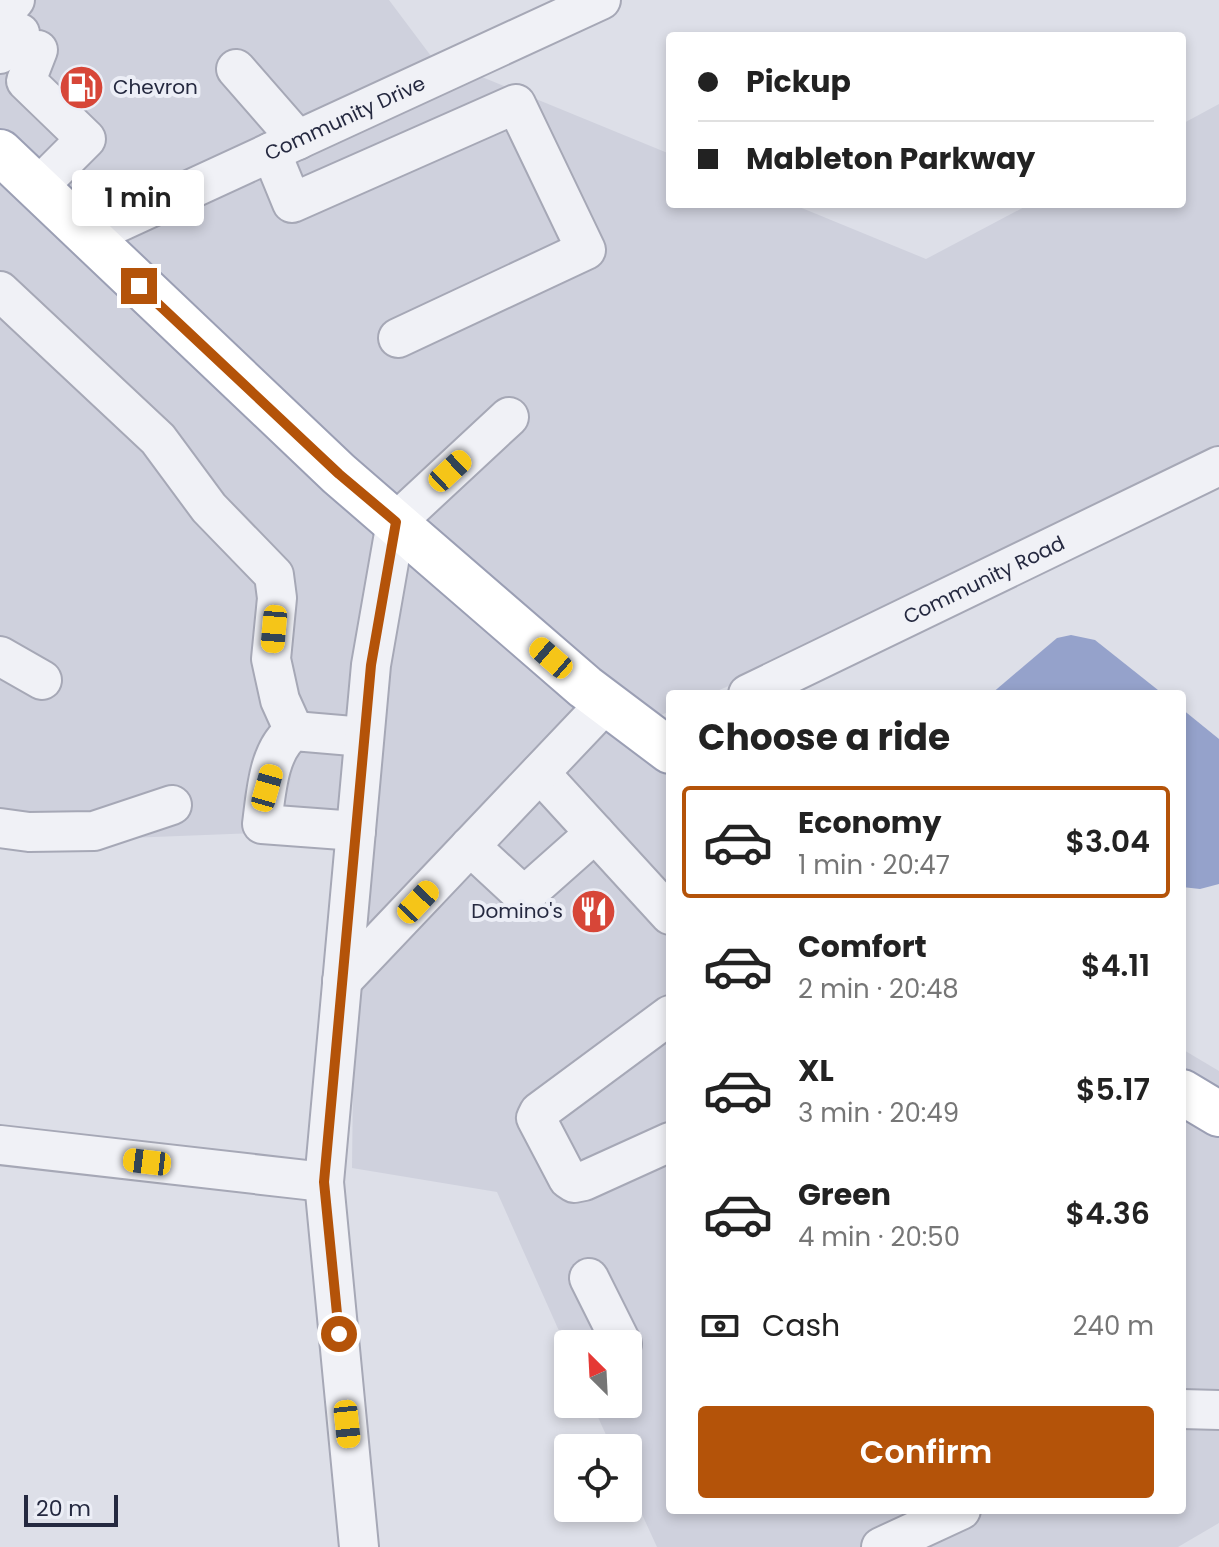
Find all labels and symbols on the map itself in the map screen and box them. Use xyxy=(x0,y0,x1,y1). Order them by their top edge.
fuel station icon: Chevron xyxy=(58,63,106,111)
street label: Community Drive xyxy=(260,69,430,167)
place label: Chevron xyxy=(113,73,198,101)
callout: 1 min xyxy=(73,170,205,226)
route end xyxy=(121,268,157,304)
car xyxy=(424,446,476,496)
street label: Community Road xyxy=(899,529,1069,631)
car xyxy=(260,604,288,654)
car xyxy=(525,633,577,683)
car xyxy=(249,762,285,814)
car xyxy=(393,876,443,928)
restaurant icon: Domino's xyxy=(570,887,618,935)
place label: Domino's xyxy=(471,897,563,925)
car xyxy=(122,1147,172,1177)
route start xyxy=(321,1316,357,1352)
north arrow xyxy=(554,1330,642,1418)
car xyxy=(333,1399,361,1449)
scale bar xyxy=(24,1491,118,1527)

